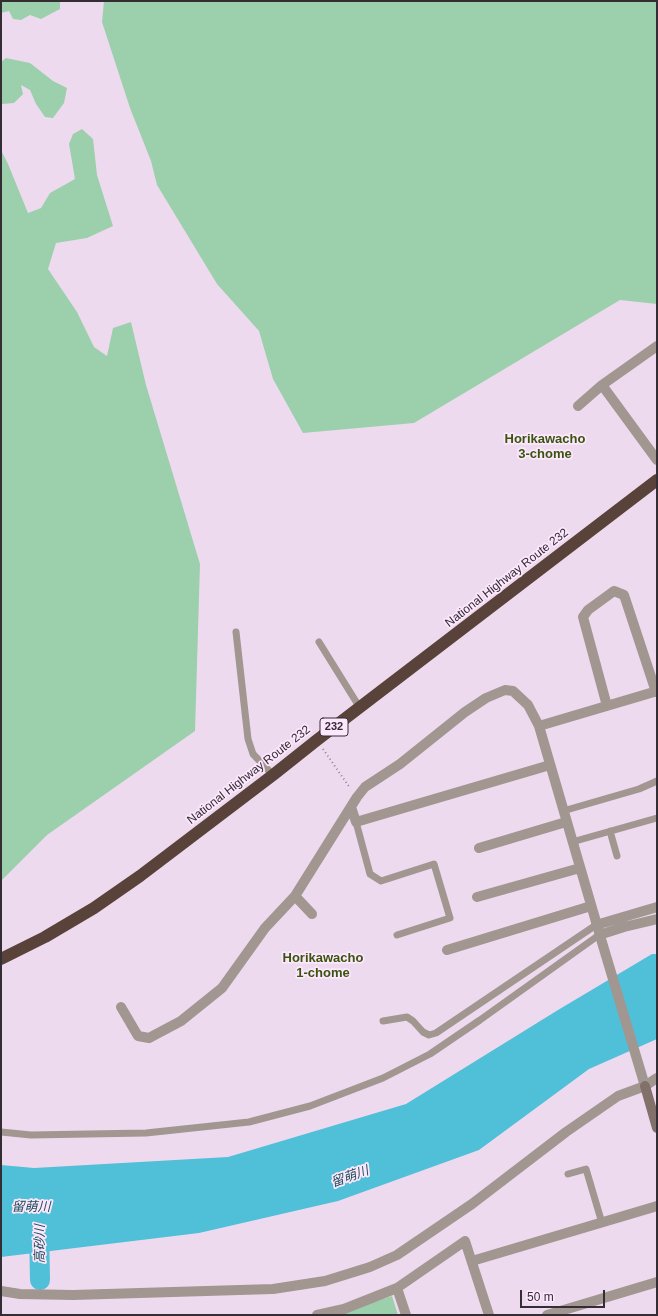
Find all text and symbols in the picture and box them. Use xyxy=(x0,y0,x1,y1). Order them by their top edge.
district label: Horikawacho 3-chome xyxy=(505,431,585,462)
street label: National Highway Route 232 xyxy=(443,526,571,630)
road number: 232 xyxy=(320,718,348,736)
street label: National Highway Route 232 xyxy=(185,723,313,827)
district label: Horikawacho 1-chome xyxy=(283,950,363,981)
water label: 留萌川 xyxy=(329,1163,371,1191)
water label: 留萌川 xyxy=(12,1199,50,1215)
water label: 高砂川 xyxy=(32,1225,48,1263)
scale bar xyxy=(522,1282,607,1308)
text: 50 m xyxy=(527,1290,554,1304)

